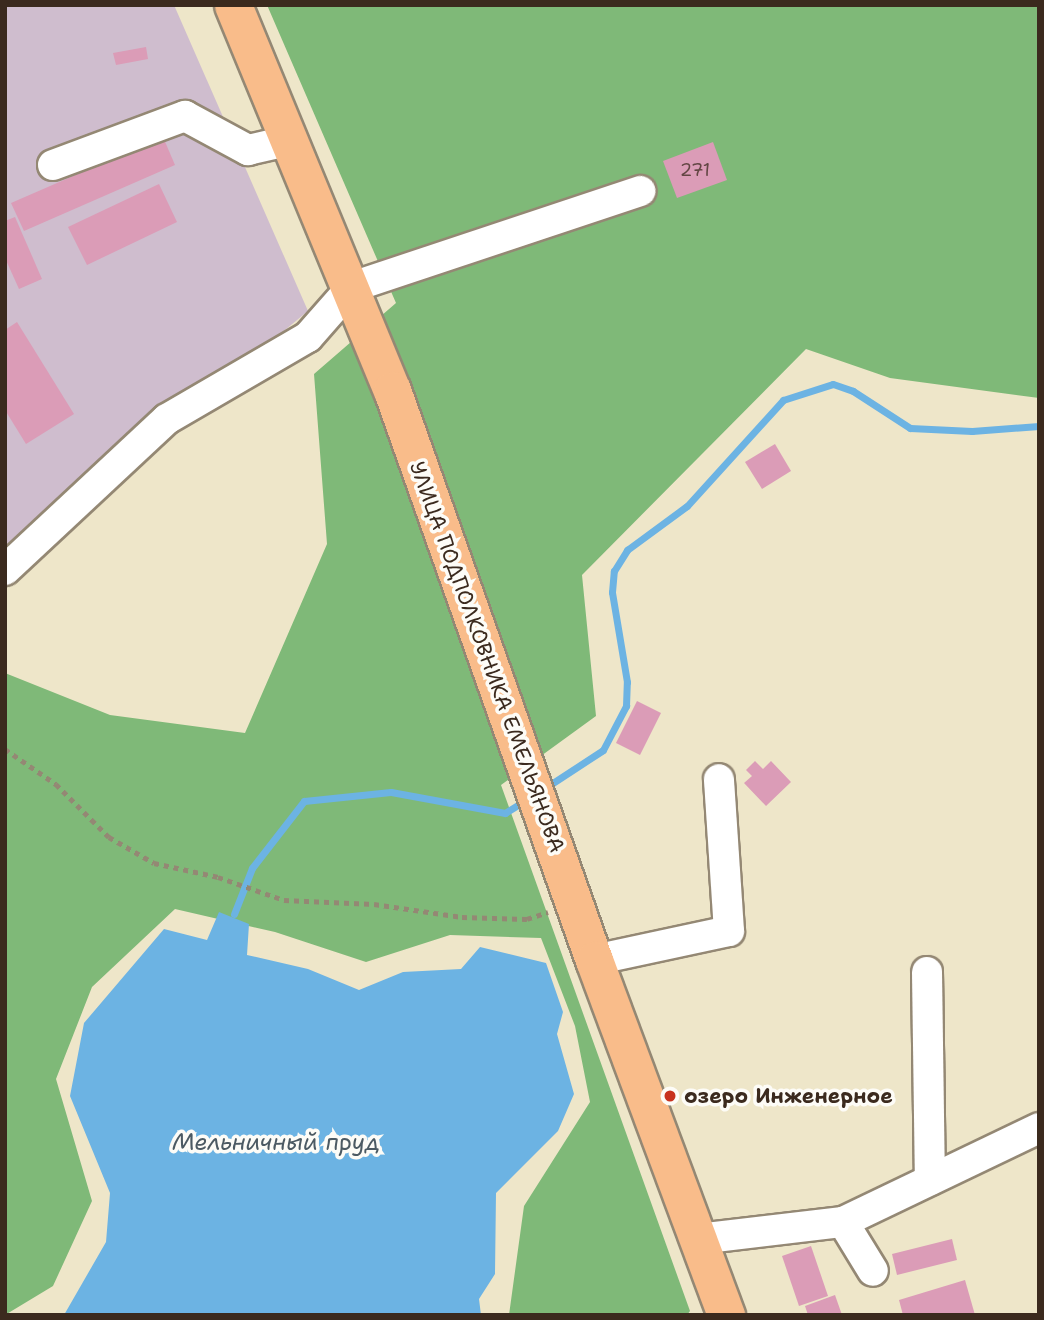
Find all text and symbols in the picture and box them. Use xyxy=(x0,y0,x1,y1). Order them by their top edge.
house number: 271 xyxy=(680,159,710,181)
street label: УЛИЦА ПОДПОЛКОВНИКА ЕМЕЛЬЯНОВА xyxy=(404,458,570,856)
place label: озеро Инженерное xyxy=(684,1083,893,1109)
marker: озеро Инженерное xyxy=(662,1088,678,1104)
water label: Мельничный пруд xyxy=(172,1128,380,1156)

